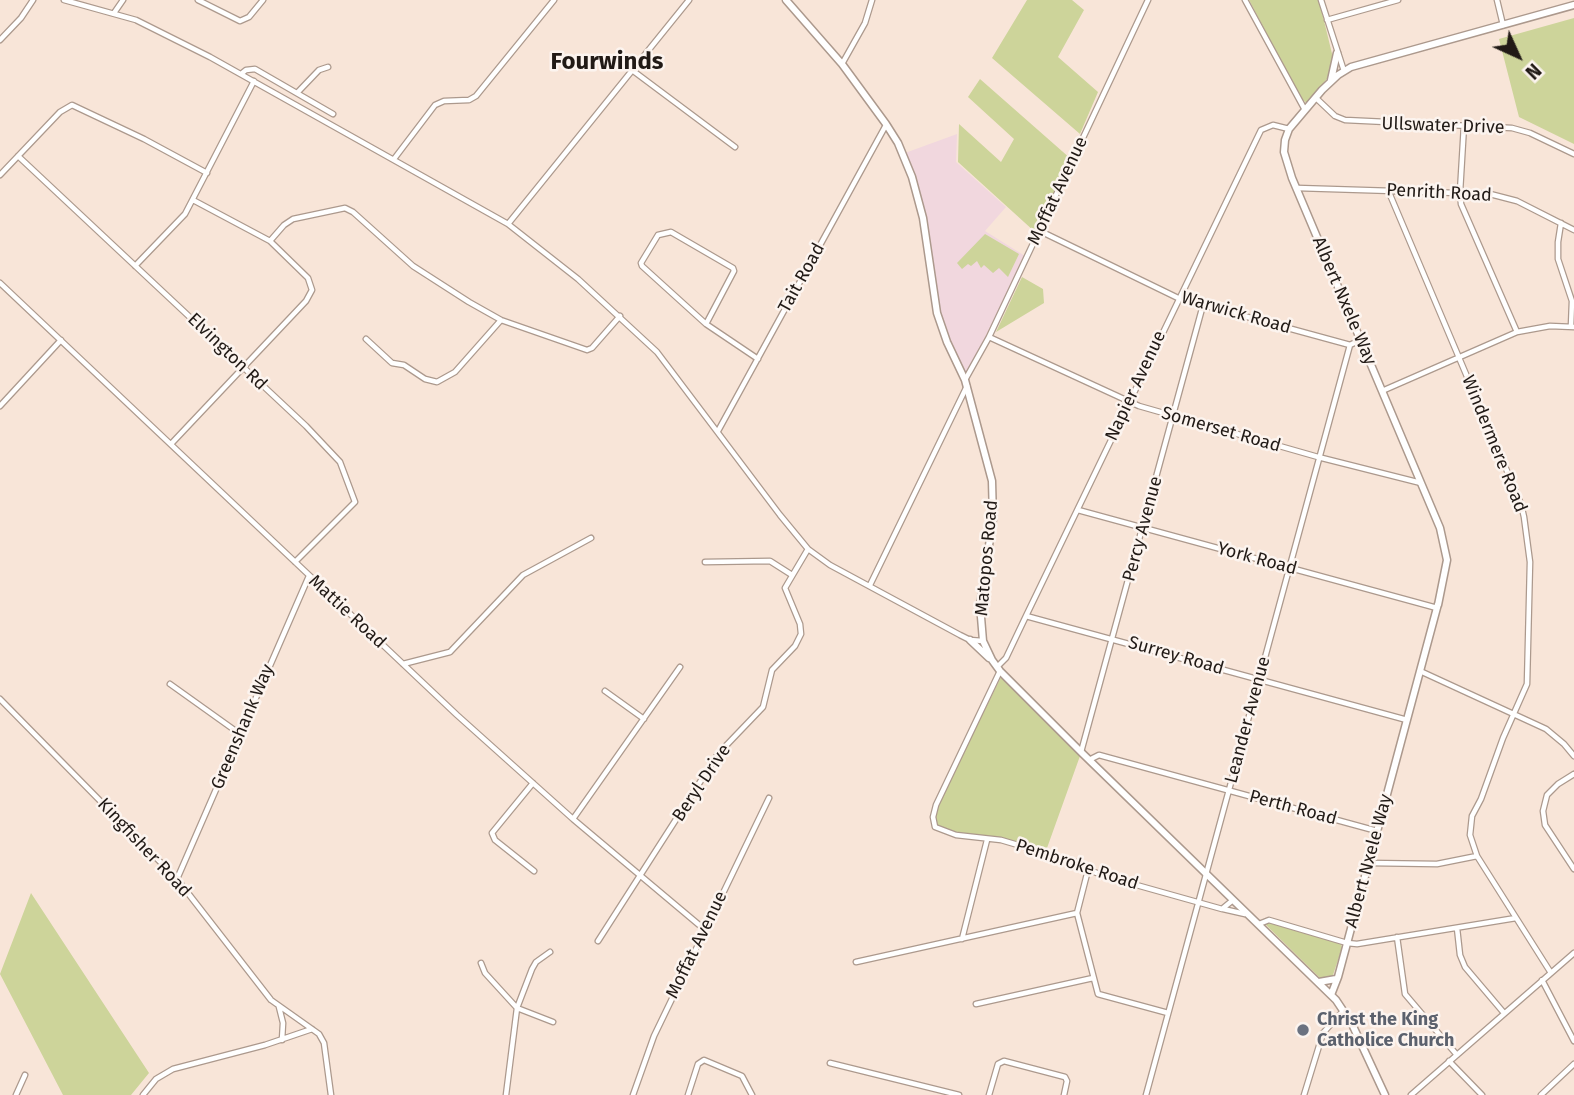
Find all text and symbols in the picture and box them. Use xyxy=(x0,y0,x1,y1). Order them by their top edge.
north arrow xyxy=(1483,21,1553,91)
district label: Fourwinds xyxy=(551,48,663,76)
text: N xyxy=(1521,59,1546,84)
street label: Ullswater Drive xyxy=(1381,113,1505,139)
street label: Moffat Avenue xyxy=(1023,133,1093,249)
street label: Penrith Road xyxy=(1386,179,1492,207)
street label: Albert Nxele Way xyxy=(1307,234,1381,368)
street label: Tait Road xyxy=(774,240,830,316)
street label: Warwick Road xyxy=(1179,287,1293,339)
street label: Elvington Rd xyxy=(183,309,271,395)
street label: Napier Avenue xyxy=(1101,327,1171,445)
street label: Windermere Road xyxy=(1457,372,1531,516)
street label: Somerset Road xyxy=(1159,403,1283,457)
street label: Percy Avenue xyxy=(1119,474,1167,584)
street label: Matopos Road xyxy=(971,499,1003,617)
street label: York Road xyxy=(1215,538,1299,580)
street label: Mattie Road xyxy=(304,571,390,653)
street label: Surrey Road xyxy=(1126,632,1226,680)
street label: Leander Avenue xyxy=(1221,654,1275,786)
street label: Greenshank Way xyxy=(207,661,279,793)
street label: Beryl Drive xyxy=(668,740,736,826)
street label: Perth Road xyxy=(1247,786,1339,830)
street label: Albert Nxele Way xyxy=(1341,792,1397,930)
street label: Kingfisher Road xyxy=(92,794,196,902)
street label: Pembroke Road xyxy=(1013,835,1141,895)
street label: Moffat Avenue xyxy=(662,888,732,1002)
place label: Christ the King Catholice Church xyxy=(1317,1009,1454,1052)
marker: Christ the King Catholice Church xyxy=(1295,1022,1311,1038)

